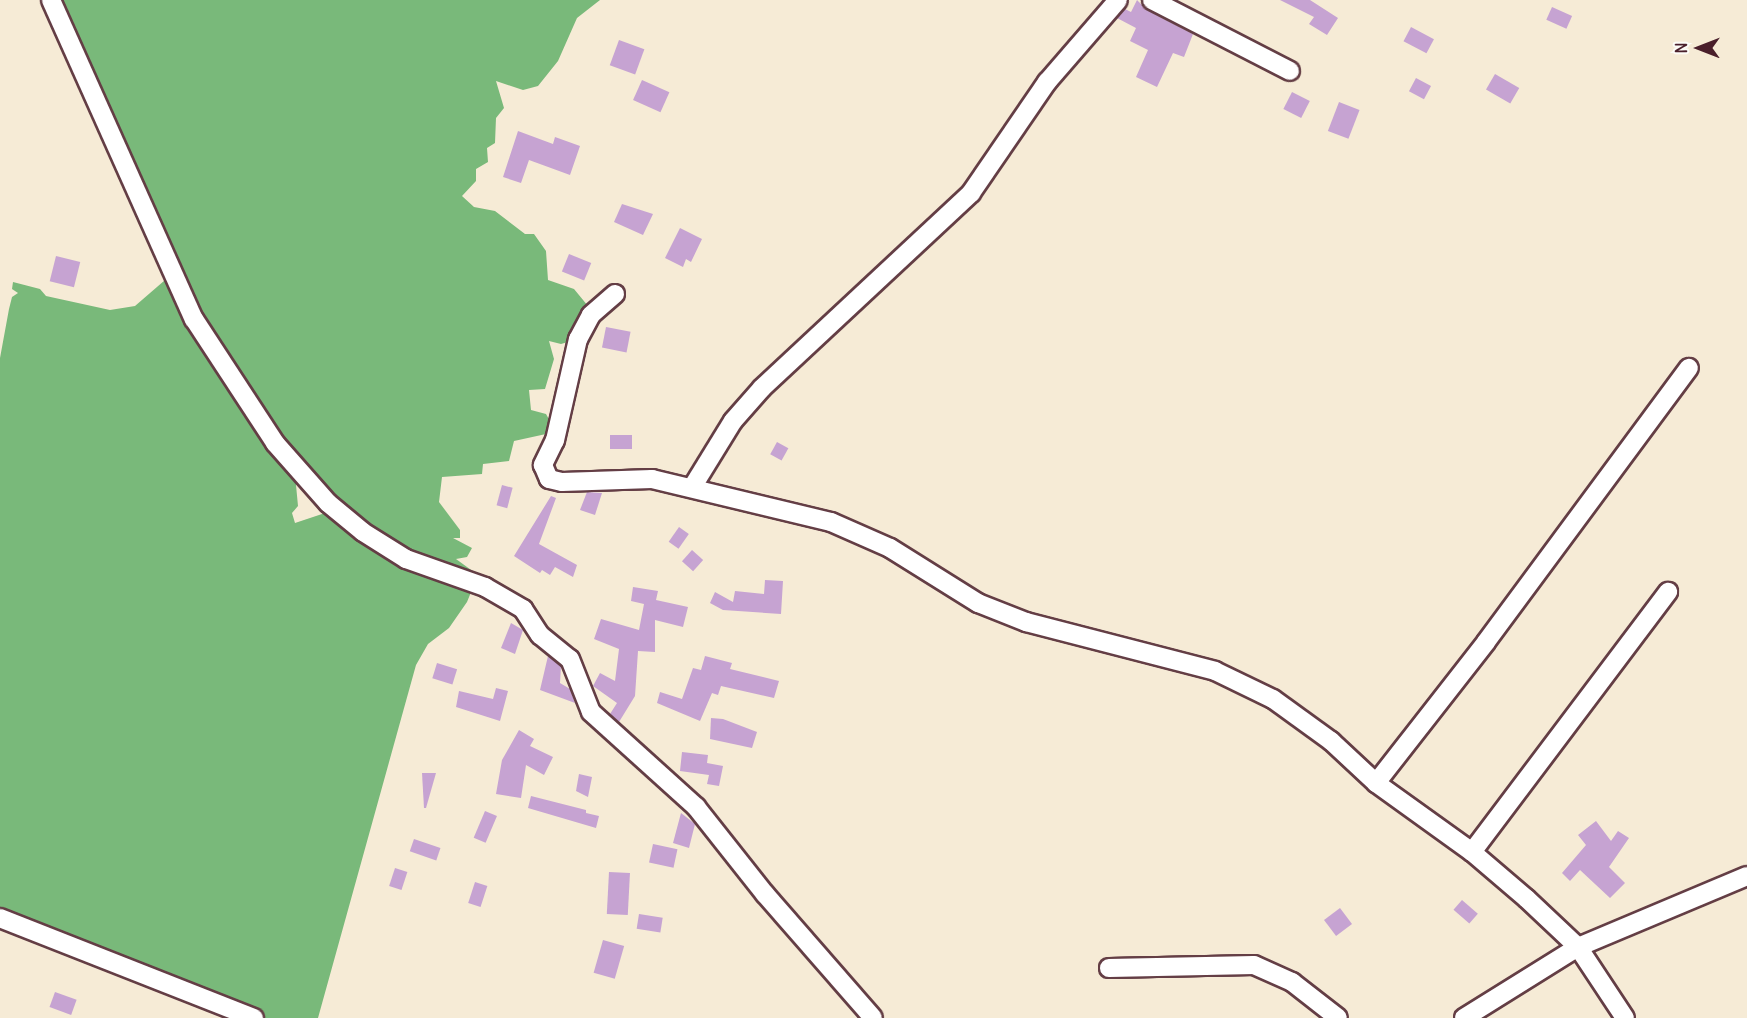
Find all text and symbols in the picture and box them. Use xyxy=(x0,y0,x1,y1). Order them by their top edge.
north arrow xyxy=(1669,18,1729,78)
text: N xyxy=(1671,42,1691,54)

